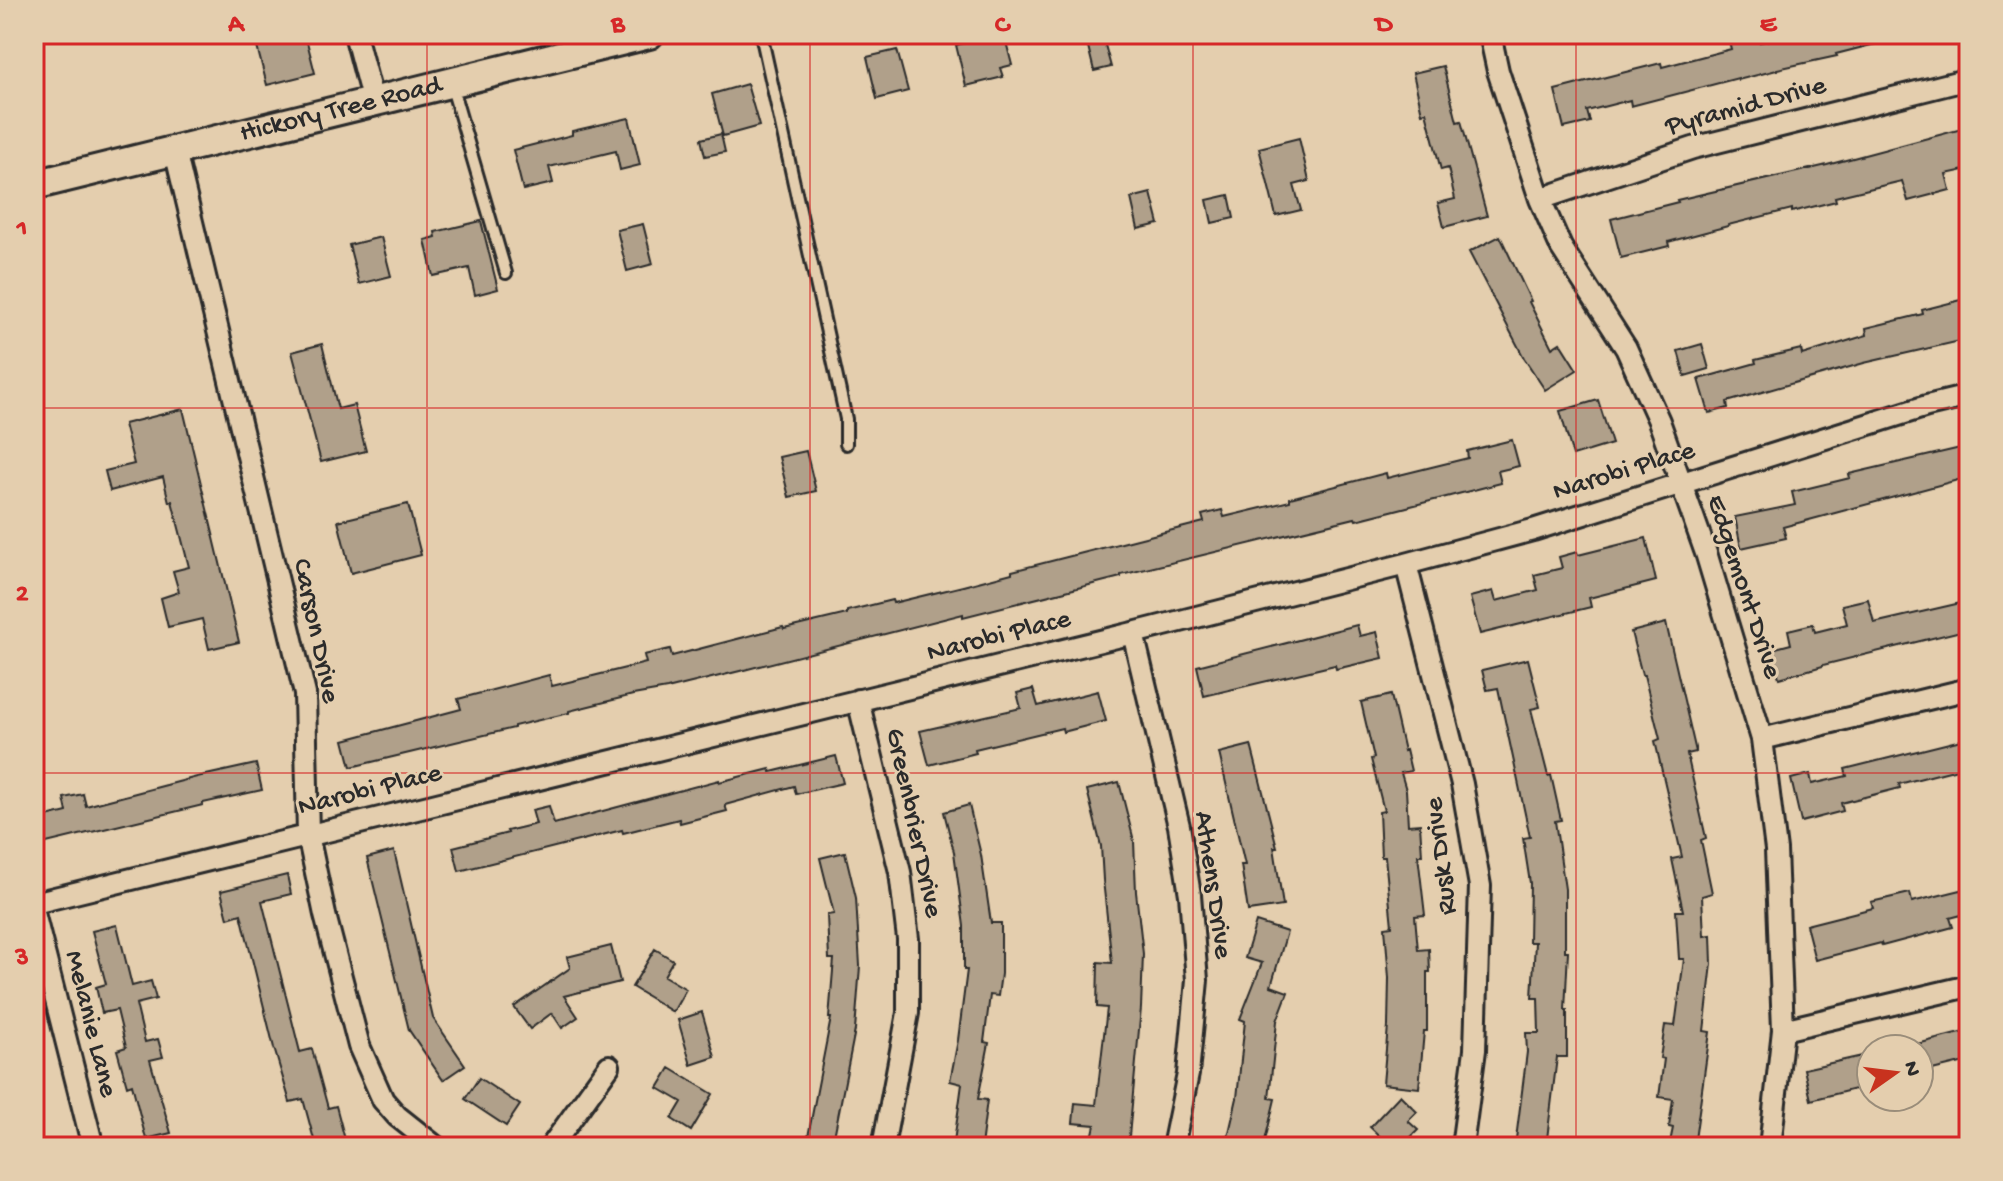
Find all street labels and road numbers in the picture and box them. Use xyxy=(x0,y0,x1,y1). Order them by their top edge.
street label: Hickory Tree Road xyxy=(237,68,448,150)
street label: Pyramid Drive xyxy=(1661,70,1830,145)
street label: Narobi Place xyxy=(1549,435,1700,509)
street label: Edgemont Drive xyxy=(1698,491,1788,683)
street label: Carson Drive xyxy=(284,556,346,707)
street label: Narobi Place xyxy=(924,603,1075,671)
street label: Greenbrier Drive xyxy=(877,725,949,921)
street label: Narobi Place xyxy=(295,757,446,825)
street label: Rusk Drive xyxy=(1418,795,1466,917)
street label: Athens Drive xyxy=(1185,809,1239,961)
street label: Melanie Lane xyxy=(56,947,124,1101)

